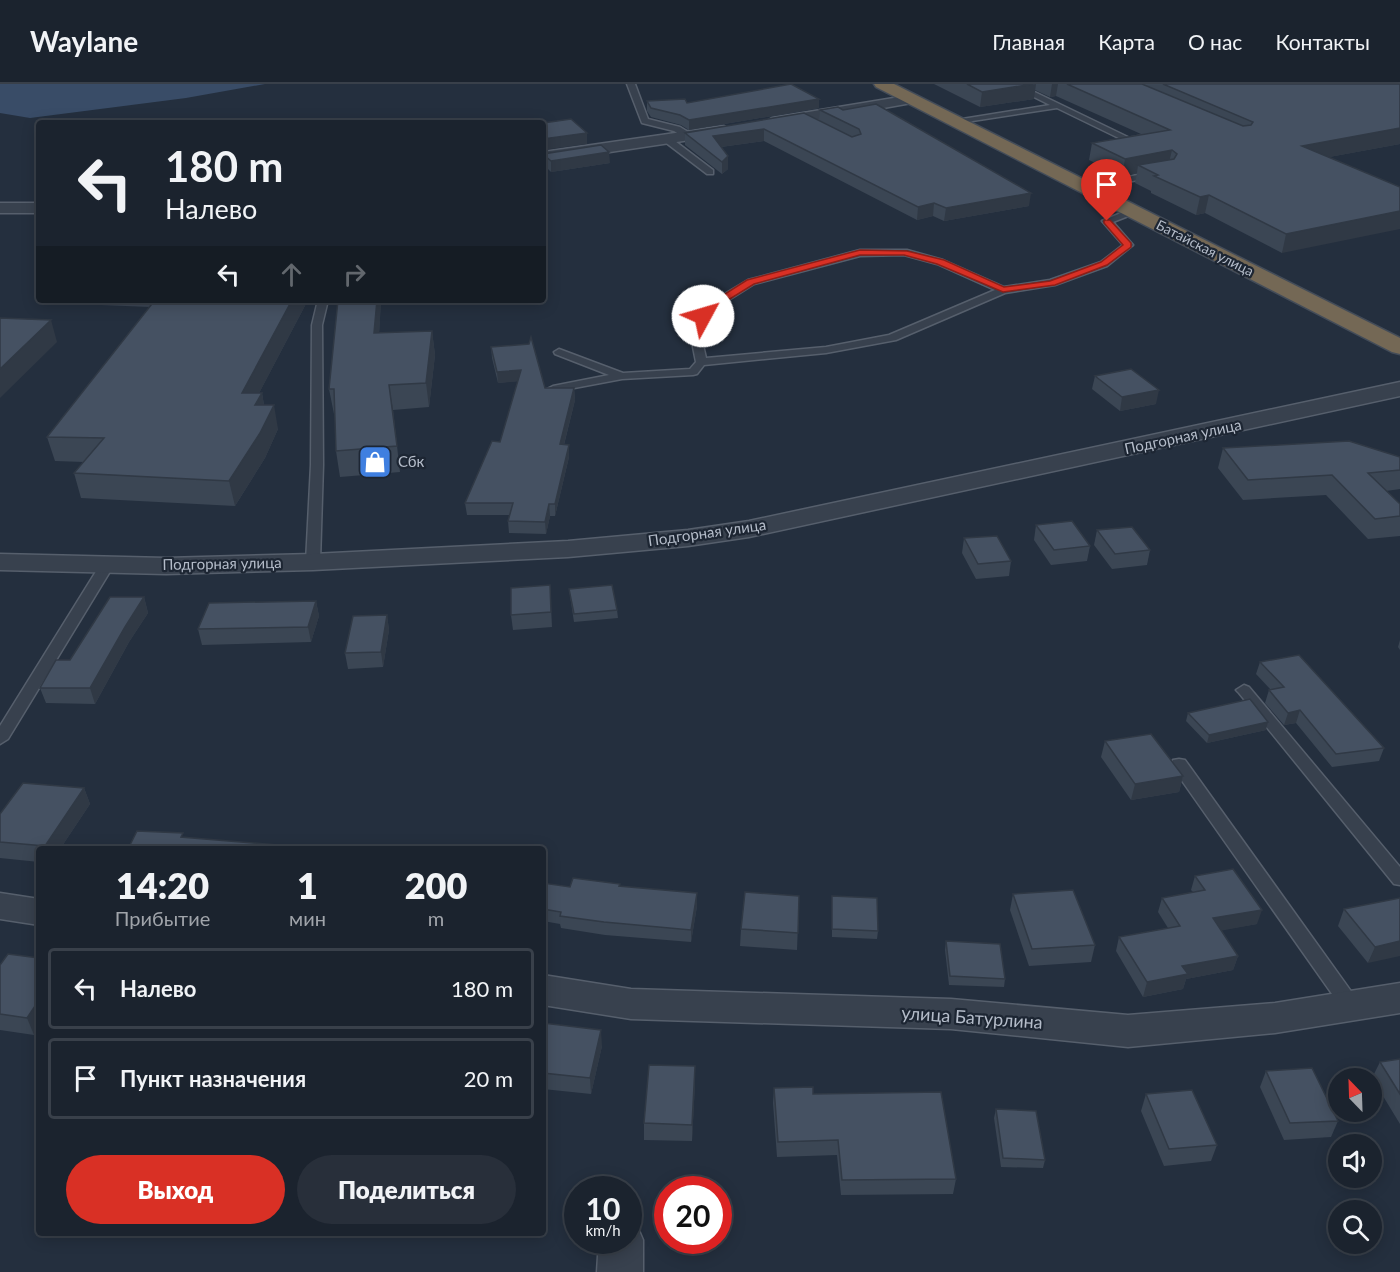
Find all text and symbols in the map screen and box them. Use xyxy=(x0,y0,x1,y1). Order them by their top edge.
text: Waylane xyxy=(30,24,138,58)
text: Главная xyxy=(992,29,1065,54)
text: Карта xyxy=(1098,29,1155,54)
text: О нас xyxy=(1188,29,1242,54)
text: Контакты xyxy=(1275,29,1370,54)
text: 180 m xyxy=(165,141,283,191)
icon: left xyxy=(66,144,144,222)
pin xyxy=(1081,159,1132,221)
icon: arrive xyxy=(1090,168,1123,201)
text: Налево xyxy=(165,192,257,225)
street label: Батайская улица xyxy=(1154,216,1257,279)
icon: left xyxy=(212,258,245,291)
icon: ahead xyxy=(275,258,308,291)
icon: right xyxy=(338,258,371,291)
position arrow xyxy=(671,284,735,348)
street label: Подгорная улица xyxy=(1123,415,1243,457)
shop icon: Сбк xyxy=(357,444,393,480)
place label: Сбк xyxy=(398,452,425,470)
street label: Подгорная улица xyxy=(647,515,767,549)
street label: Подгорная улица xyxy=(162,553,282,573)
text: 14:20 xyxy=(116,863,209,907)
text: 1 xyxy=(297,863,318,907)
text: 200 xyxy=(405,863,467,907)
text: Прибытие xyxy=(115,906,210,930)
text: мин xyxy=(289,906,326,930)
text: m xyxy=(428,906,444,930)
icon: left xyxy=(69,972,102,1005)
text: Налево xyxy=(120,975,196,1002)
text: 180 m xyxy=(451,975,513,1002)
street label: улица Батурлина xyxy=(901,1001,1044,1033)
icon: arrive xyxy=(69,1062,102,1095)
text: Пункт назначения xyxy=(120,1065,306,1092)
text: 20 m xyxy=(464,1065,513,1092)
north arrow xyxy=(1328,1068,1382,1122)
map controls xyxy=(1328,1068,1382,1254)
button: sound xyxy=(1328,1134,1382,1188)
button: Выход xyxy=(66,1155,285,1224)
button: Поделиться xyxy=(297,1155,516,1224)
speed limit sign: 20 xyxy=(654,1176,732,1254)
text: 10 xyxy=(586,1190,620,1226)
button: search xyxy=(1328,1200,1382,1254)
text: km/h xyxy=(585,1221,621,1239)

